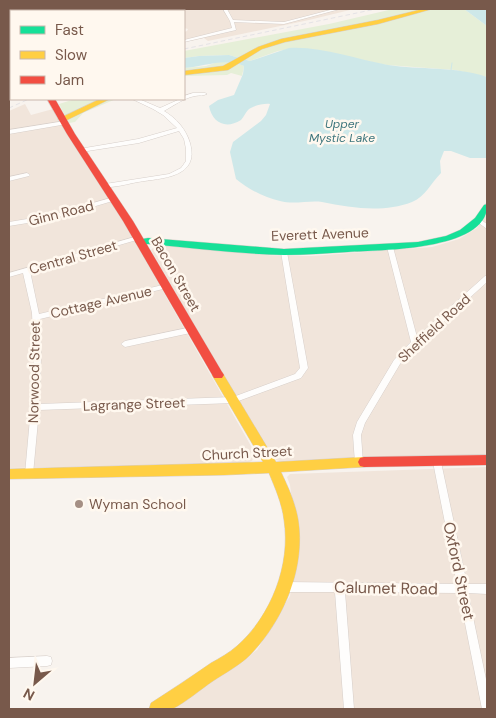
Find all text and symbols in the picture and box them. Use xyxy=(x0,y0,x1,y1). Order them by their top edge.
legend xyxy=(10,10,185,100)
text: Fast xyxy=(55,20,84,40)
text: Slow xyxy=(55,45,88,65)
text: Jam xyxy=(55,70,84,90)
water label: Upper Mystic Lake xyxy=(309,116,375,146)
street label: Ginn Road xyxy=(27,196,95,230)
street label: Everett Avenue xyxy=(271,223,369,245)
street label: Bacon Street xyxy=(147,233,205,315)
street label: Central Street xyxy=(27,236,119,278)
street label: Cottage Avenue xyxy=(49,282,153,322)
street label: Sheffield Road xyxy=(394,290,474,366)
street label: Norwood Street xyxy=(24,321,44,423)
street label: Lagrange Street xyxy=(82,393,186,415)
street label: Church Street xyxy=(201,442,293,464)
place label: Wyman School xyxy=(89,495,186,513)
marker: Wyman School xyxy=(73,498,85,510)
street label: Oxford Street xyxy=(438,520,480,622)
street label: Calumet Road xyxy=(334,577,438,599)
north arrow xyxy=(10,658,60,708)
text: N xyxy=(20,684,38,705)

